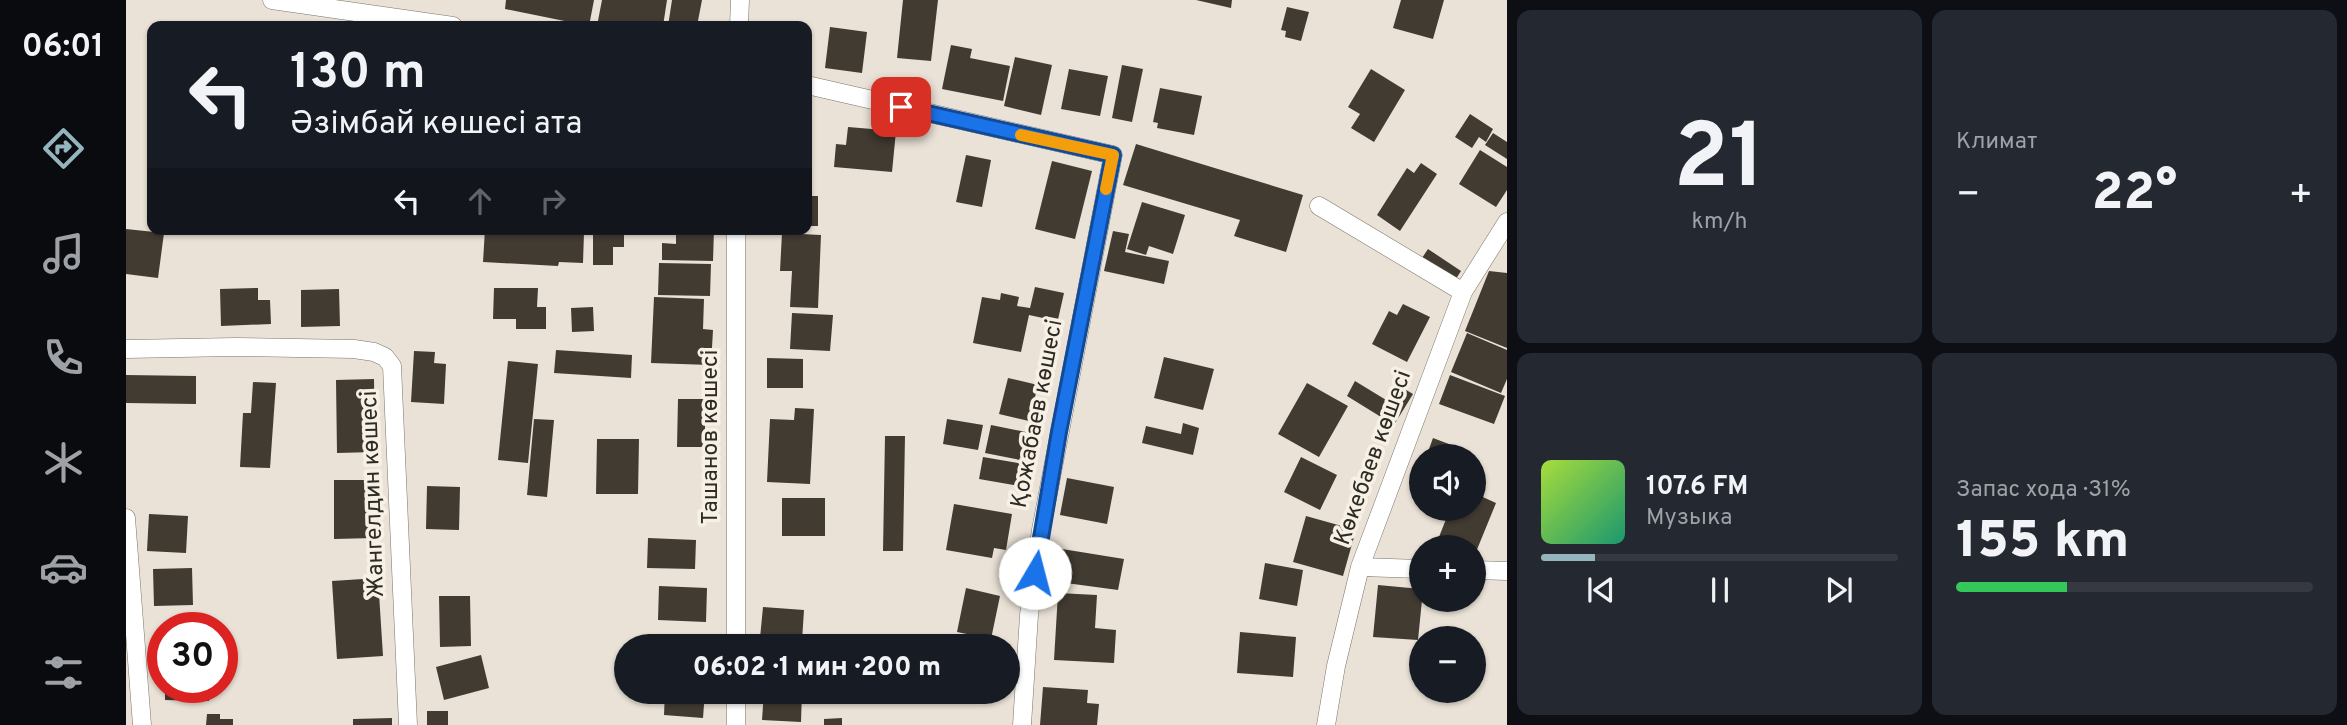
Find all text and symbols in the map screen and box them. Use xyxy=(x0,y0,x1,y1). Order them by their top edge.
text: 06:01 xyxy=(22,28,104,68)
text: 130 m xyxy=(290,44,426,106)
icon: left xyxy=(175,49,266,140)
pin xyxy=(871,77,931,137)
icon: arrive xyxy=(882,88,920,126)
text: Әзімбай көшесі ата xyxy=(290,105,582,145)
text: 21 xyxy=(1673,105,1766,220)
icon: directions xyxy=(39,124,88,173)
text: Климат xyxy=(1956,128,2037,157)
text: 22° xyxy=(2092,162,2177,228)
text: − xyxy=(1956,172,1981,221)
text: + xyxy=(2288,172,2313,221)
icon: left xyxy=(388,182,426,220)
icon: ahead xyxy=(461,182,499,220)
icon: right xyxy=(534,182,572,220)
text: km/h xyxy=(1692,208,1747,237)
icon: music xyxy=(39,229,88,278)
street label: Қожабаев көшесі xyxy=(1006,317,1070,511)
icon: phone xyxy=(39,333,88,382)
street label: Ташанов көшесі xyxy=(697,350,726,524)
street label: Көкебаев көшесі xyxy=(1329,367,1419,549)
street label: Жангелдин көшесі xyxy=(356,390,392,598)
icon: climate xyxy=(39,438,88,487)
map controls xyxy=(1409,444,1486,703)
button: sound xyxy=(1409,444,1486,521)
text: 107.6 FM xyxy=(1646,471,1748,504)
text: Запас хода · 31% xyxy=(1956,476,2131,505)
text: Музыка xyxy=(1646,504,1732,533)
text: 155 km xyxy=(1956,510,2129,576)
button: + xyxy=(1409,535,1486,612)
position arrow xyxy=(998,536,1072,610)
icon: car xyxy=(39,543,88,592)
icon: previous xyxy=(1582,571,1620,609)
icon: pause xyxy=(1701,571,1739,609)
icon: next xyxy=(1820,571,1858,609)
speed limit sign: 30 xyxy=(147,612,238,703)
button: − xyxy=(1409,626,1486,703)
icon: filters xyxy=(39,648,88,697)
text: 06:02 · 1 мин · 200 m xyxy=(693,652,941,685)

